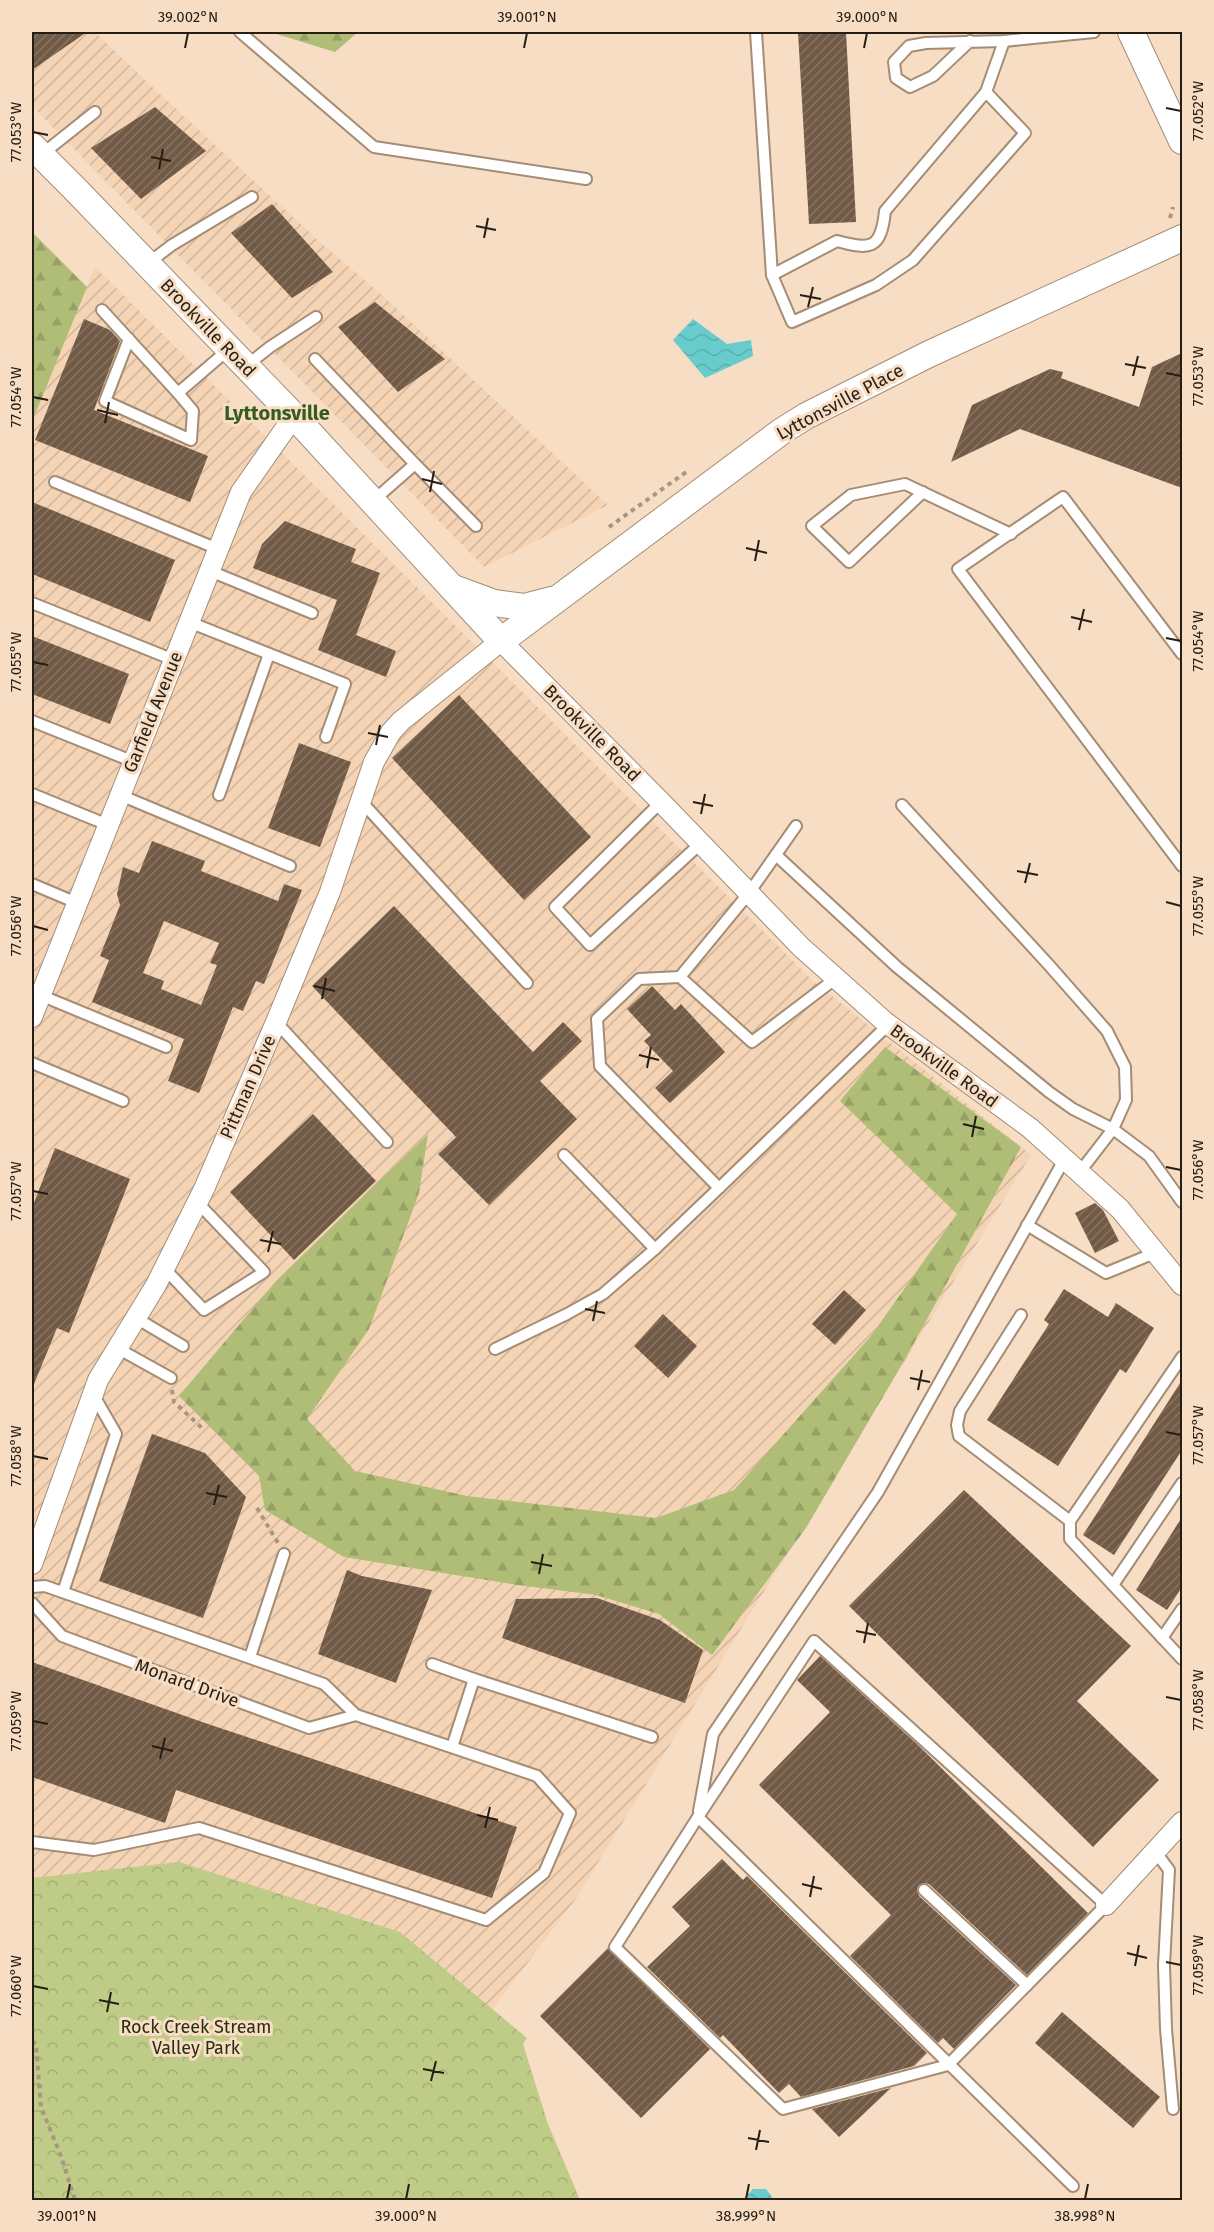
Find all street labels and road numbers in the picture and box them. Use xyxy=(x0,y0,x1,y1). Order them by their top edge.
street label: Brookville Road xyxy=(156,274,260,382)
street label: Lyttonsville Place xyxy=(773,359,907,445)
street label: Garfield Avenue xyxy=(119,648,187,776)
street label: Brookville Road xyxy=(539,680,645,786)
street label: Brookville Road xyxy=(886,1019,1002,1113)
street label: Pittman Drive xyxy=(215,1032,281,1142)
street label: Monard Drive xyxy=(132,1654,242,1712)

